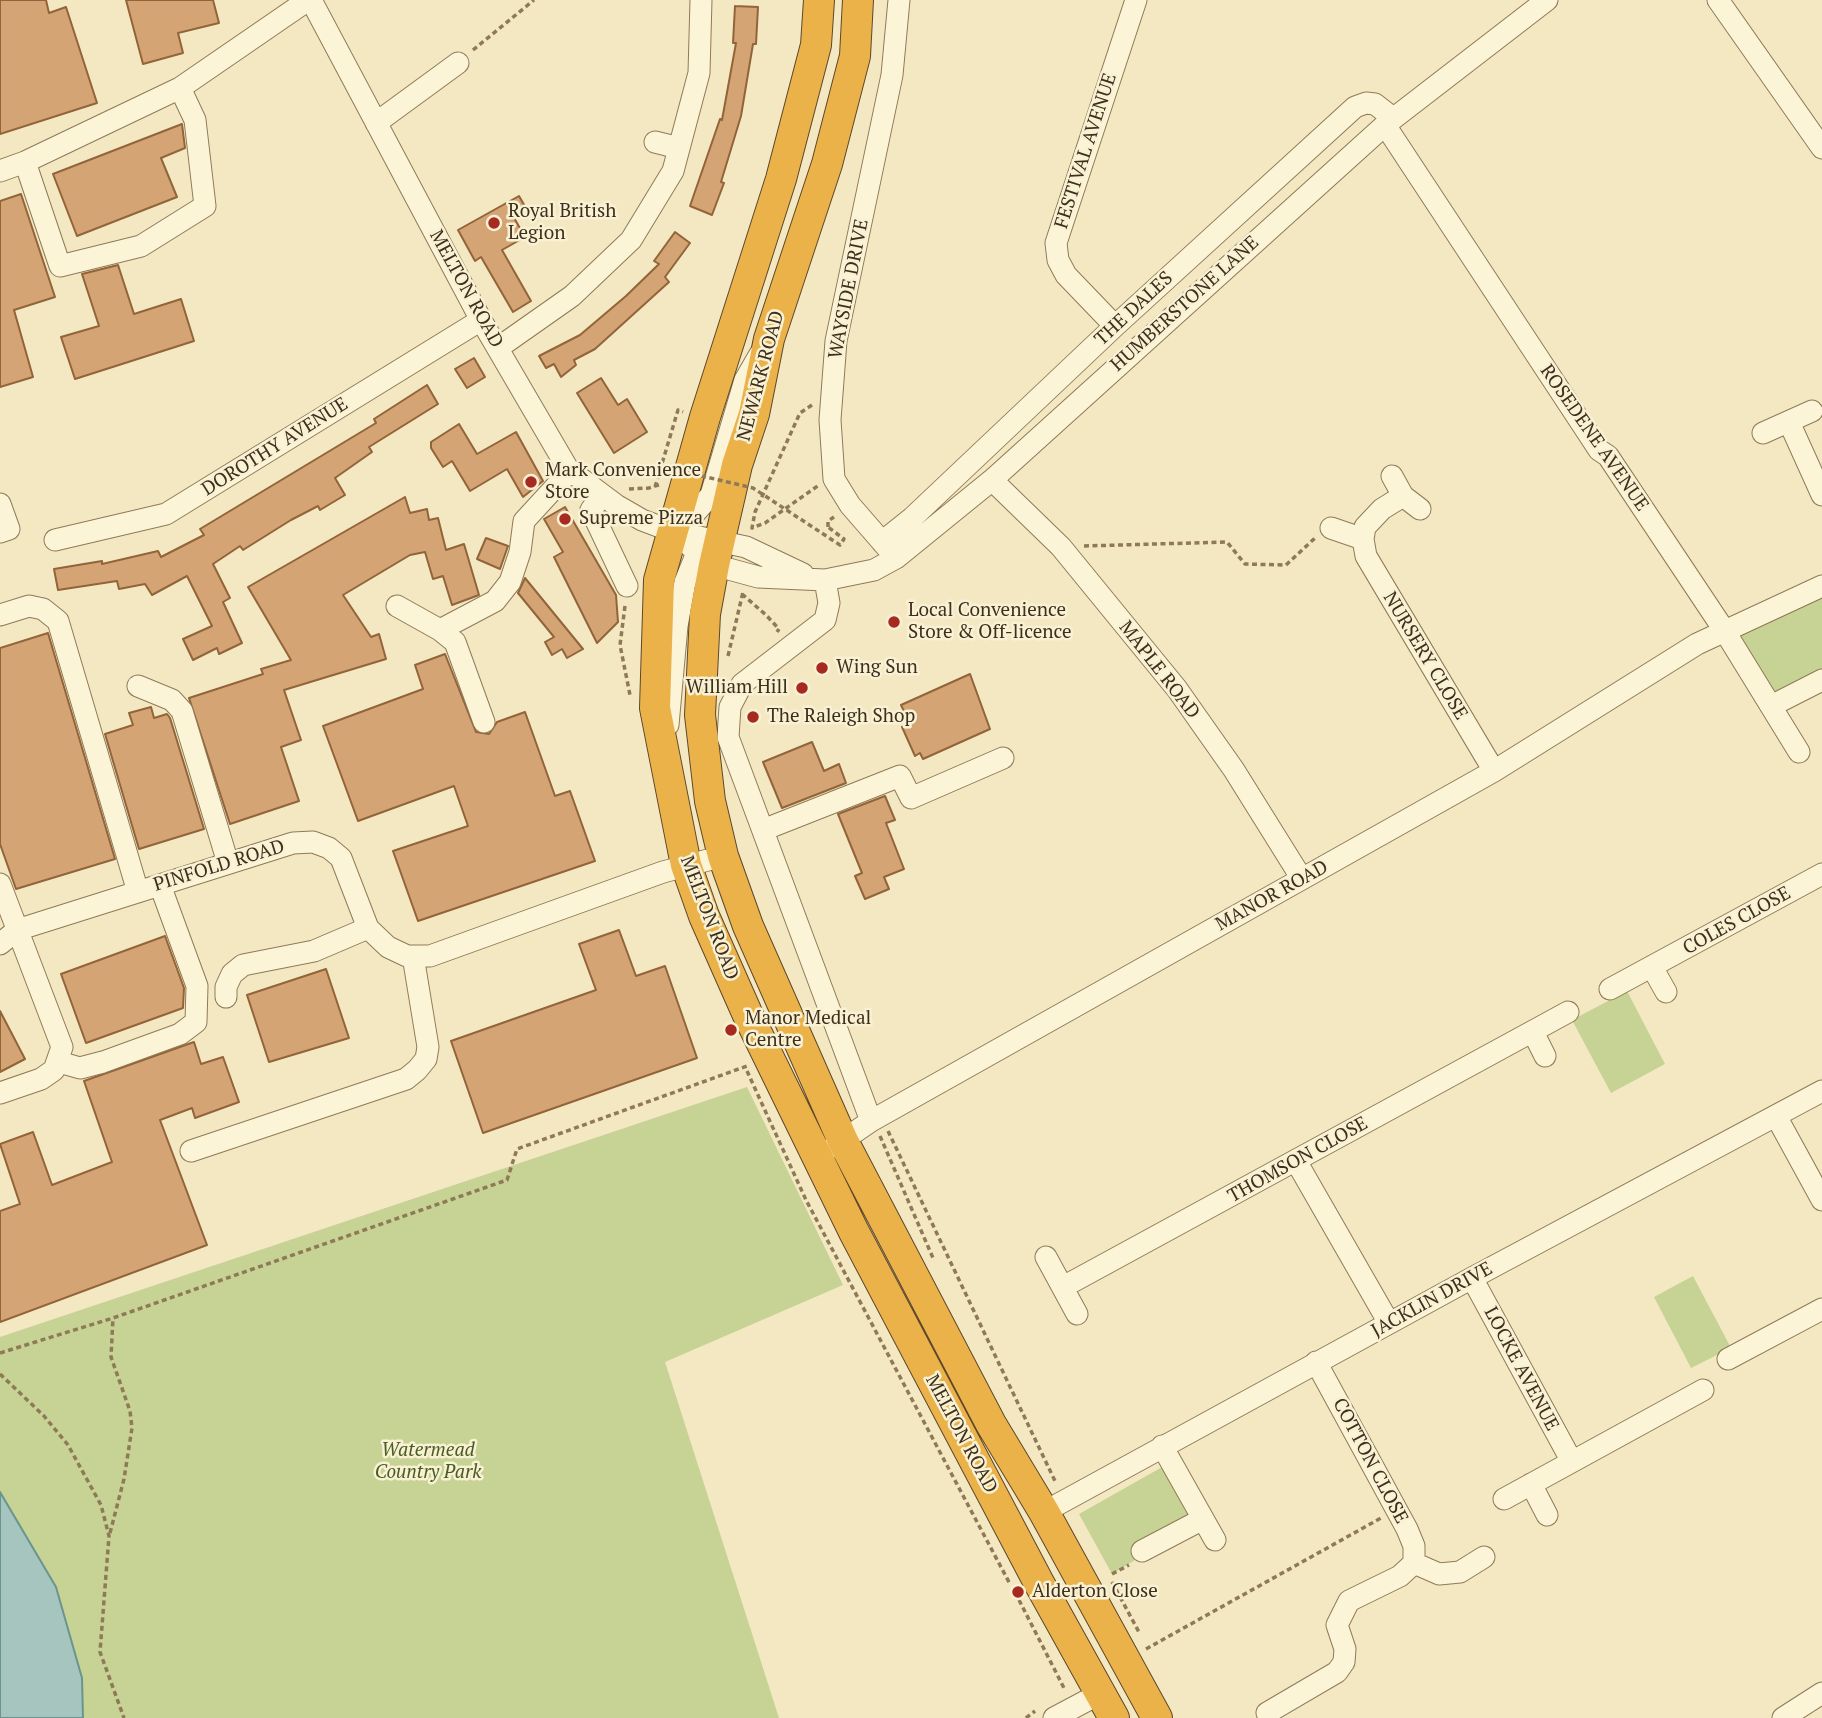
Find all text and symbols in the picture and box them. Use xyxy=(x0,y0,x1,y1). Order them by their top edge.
street label: FESTIVAL AVENUE xyxy=(1050,70,1122,232)
place label: Royal British Legion xyxy=(508,201,616,245)
marker: Royal British Legion xyxy=(486,215,502,231)
street label: WAYSIDE DRIVE xyxy=(824,217,874,361)
street label: MELTON ROAD xyxy=(424,226,508,352)
street label: HUMBERSTONE LANE xyxy=(1106,231,1264,377)
street label: THE DALES xyxy=(1090,267,1178,351)
street label: NEWARK ROAD xyxy=(733,308,789,444)
street label: ROSEDENE AVENUE xyxy=(1535,360,1653,516)
street label: DOROTHY AVENUE xyxy=(198,393,352,501)
place label: Mark Convenience Store xyxy=(545,460,701,504)
marker: Mark Convenience Store xyxy=(523,474,539,490)
place label: Supreme Pizza xyxy=(579,508,703,530)
marker: Supreme Pizza xyxy=(557,511,573,527)
street label: NURSERY CLOSE xyxy=(1378,588,1472,724)
place label: Local Convenience Store & Off-licence xyxy=(908,600,1072,644)
marker: Local Convenience Store & Off-licence xyxy=(886,614,902,630)
street label: MAPLE ROAD xyxy=(1114,617,1204,723)
place label: Wing Sun xyxy=(836,657,918,679)
marker: Wing Sun xyxy=(814,660,830,676)
place label: William Hill xyxy=(686,677,788,699)
marker: William Hill xyxy=(794,680,810,696)
place label: The Raleigh Shop xyxy=(767,706,915,728)
marker: The Raleigh Shop xyxy=(745,709,761,725)
street label: PINFOLD ROAD xyxy=(151,835,287,897)
street label: MELTON ROAD xyxy=(675,853,743,983)
street label: MANOR ROAD xyxy=(1212,856,1332,936)
street label: COLES CLOSE xyxy=(1679,882,1795,960)
place label: Manor Medical Centre xyxy=(745,1008,871,1052)
marker: Manor Medical Centre xyxy=(723,1022,739,1038)
street label: THOMSON CLOSE xyxy=(1224,1112,1372,1208)
street label: JACKLIN DRIVE xyxy=(1367,1257,1497,1343)
street label: LOCKE AVENUE xyxy=(1479,1303,1563,1435)
street label: MELTON ROAD xyxy=(920,1371,1002,1497)
street label: COTTON CLOSE xyxy=(1327,1394,1413,1528)
park label: Watermead Country Park xyxy=(375,1440,481,1484)
place label: Alderton Close xyxy=(1032,1581,1158,1603)
marker: Alderton Close xyxy=(1010,1584,1026,1600)

